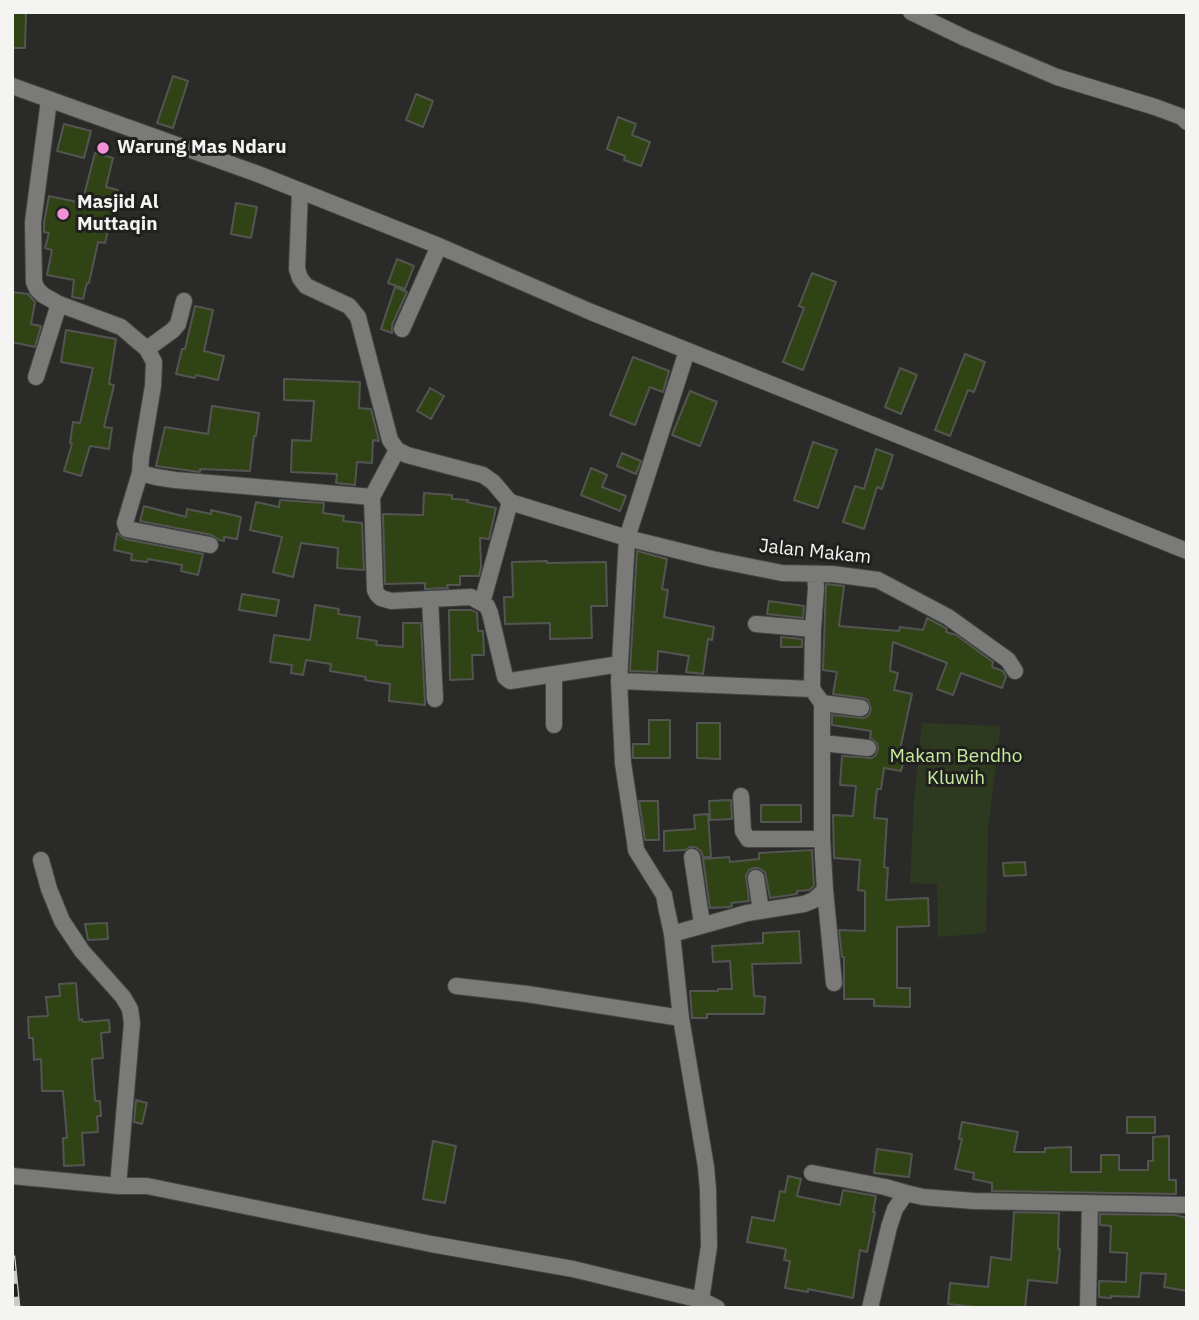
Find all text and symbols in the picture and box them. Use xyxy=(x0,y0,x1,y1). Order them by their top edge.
place label: Warung Mas Ndaru xyxy=(117,137,287,159)
marker: Warung Mas Ndaru xyxy=(95,140,111,156)
place label: Masjid Al Muttaqin xyxy=(77,192,159,236)
marker: Masjid Al Muttaqin xyxy=(55,206,71,222)
street label: Jalan Makam xyxy=(758,535,872,569)
park label: Makam Bendho Kluwih xyxy=(890,746,1022,790)

